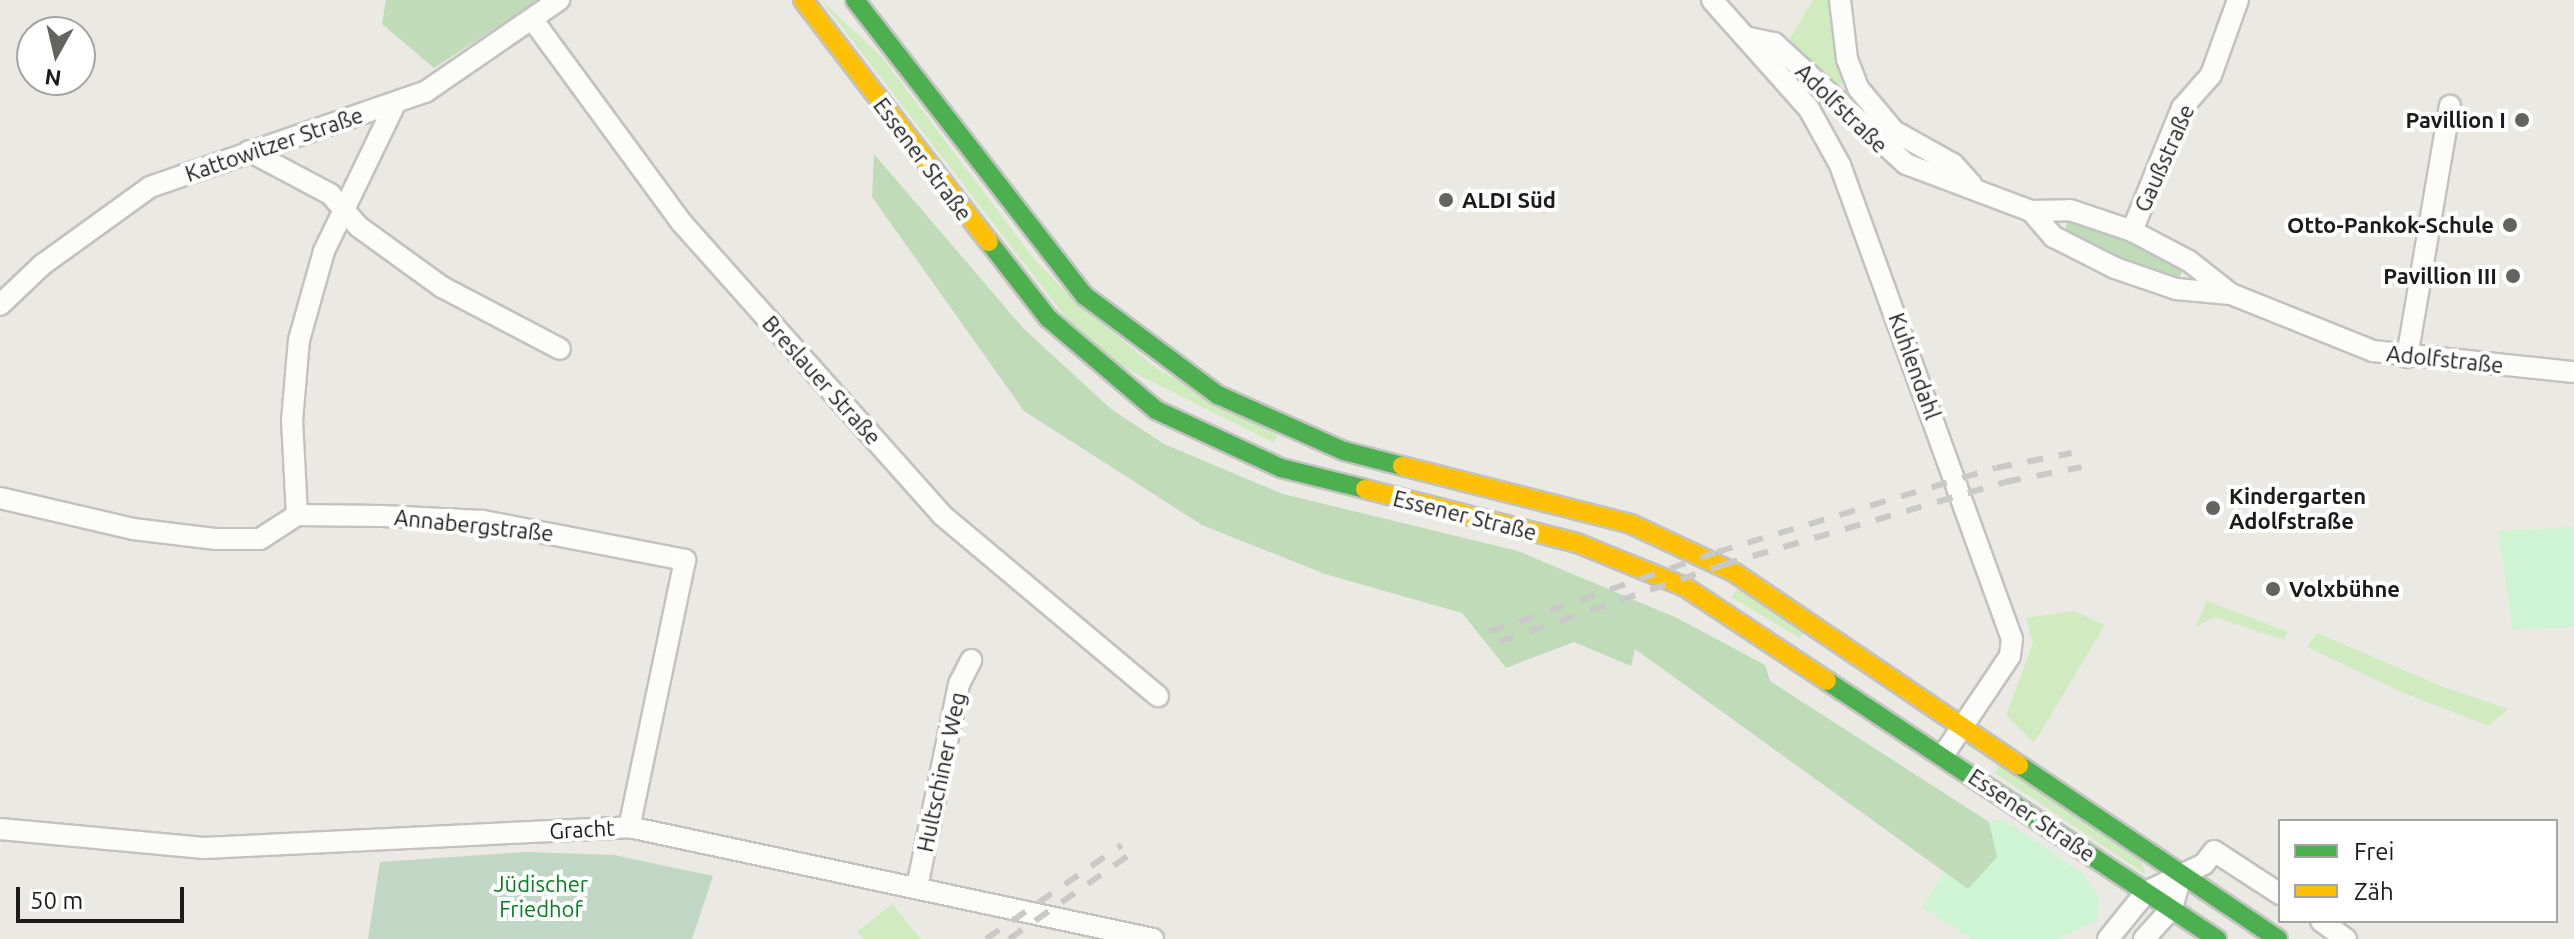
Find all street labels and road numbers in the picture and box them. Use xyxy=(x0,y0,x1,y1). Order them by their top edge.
street label: Adolfstraße xyxy=(1791,58,1893,158)
street label: Essener Straße xyxy=(868,92,978,226)
street label: Gaußstraße xyxy=(2129,100,2199,216)
street label: Kattowitzer Straße xyxy=(182,101,366,187)
street label: Kuhlendahl xyxy=(1884,309,1946,423)
street label: Breslauer Straße xyxy=(757,310,887,450)
street label: Adolfstraße xyxy=(2385,340,2505,378)
street label: Essener Straße xyxy=(1391,484,1539,546)
street label: Annabergstraße xyxy=(393,504,555,546)
street label: Hultschiner Weg xyxy=(911,690,971,854)
street label: Essener Straße xyxy=(1964,763,2100,867)
street label: Gracht xyxy=(549,814,615,844)

